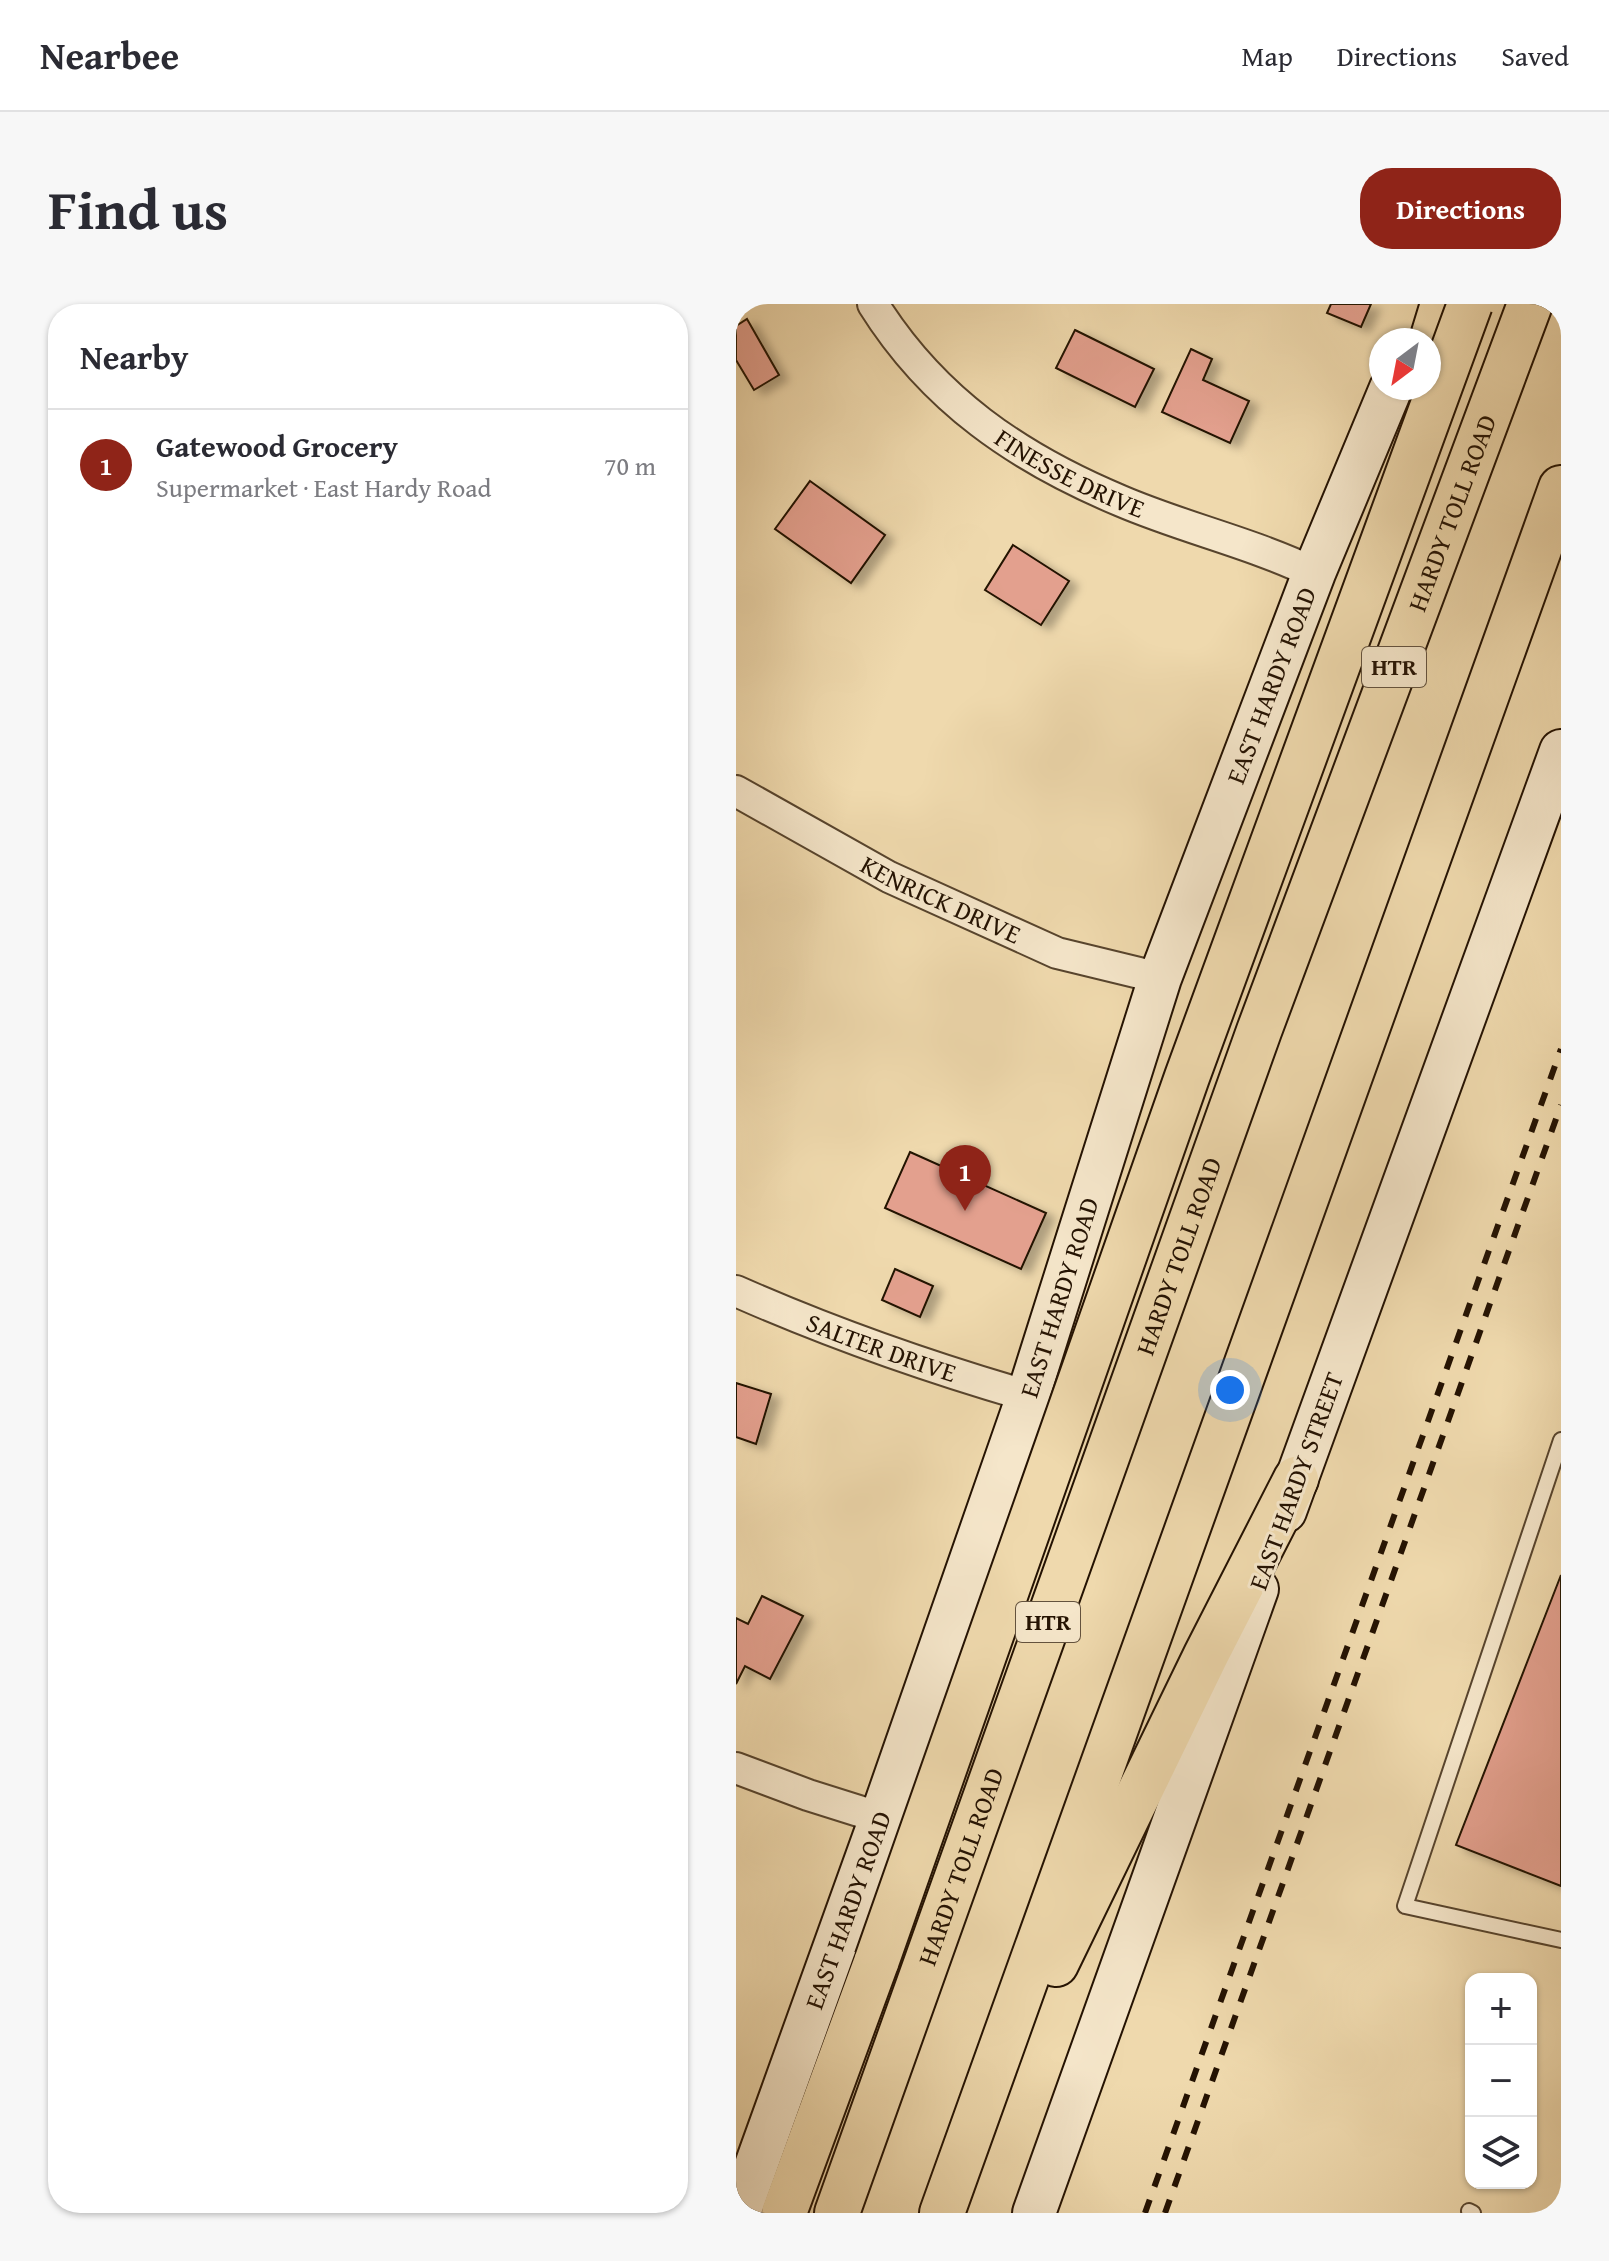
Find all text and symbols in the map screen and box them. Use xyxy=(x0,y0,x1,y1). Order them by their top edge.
text: Nearbee xyxy=(40,27,179,83)
text: Map xyxy=(1241,35,1293,76)
text: Directions xyxy=(1337,35,1457,76)
text: Saved xyxy=(1501,35,1569,76)
text: Find us xyxy=(48,167,228,250)
button: Directions xyxy=(1360,168,1561,249)
north arrow xyxy=(1369,328,1441,400)
text: Nearby xyxy=(80,332,189,381)
street label: HARDY TOLL ROAD xyxy=(1397,409,1506,617)
street label: FINESSE DRIVE xyxy=(987,418,1151,528)
text: Gatewood Grocery xyxy=(156,424,398,468)
text: 1 xyxy=(99,446,113,485)
text: 70 m xyxy=(604,446,656,485)
text: Supermarket · East Hardy Road xyxy=(156,468,491,507)
street label: EAST HARDY ROAD xyxy=(1216,581,1326,789)
road number: HTR xyxy=(1362,647,1426,687)
street label: KENRICK DRIVE xyxy=(854,845,1027,953)
pin: 1 xyxy=(939,1145,991,1211)
street label: HARDY TOLL ROAD xyxy=(1125,1152,1231,1360)
street label: EAST HARDY ROAD xyxy=(1009,1192,1109,1402)
street label: SALTER DRIVE xyxy=(801,1302,961,1392)
street label: EAST HARDY STREET xyxy=(1238,1366,1353,1595)
your location xyxy=(1210,1370,1250,1410)
road number: HTR xyxy=(1016,1602,1080,1642)
street label: HARDY TOLL ROAD xyxy=(907,1762,1014,1971)
street label: EAST HARDY ROAD xyxy=(794,1805,901,2014)
map controls xyxy=(1465,1973,1537,2189)
button: + xyxy=(1465,1973,1537,2045)
button: − xyxy=(1465,2045,1537,2117)
button: layers xyxy=(1465,2117,1537,2189)

